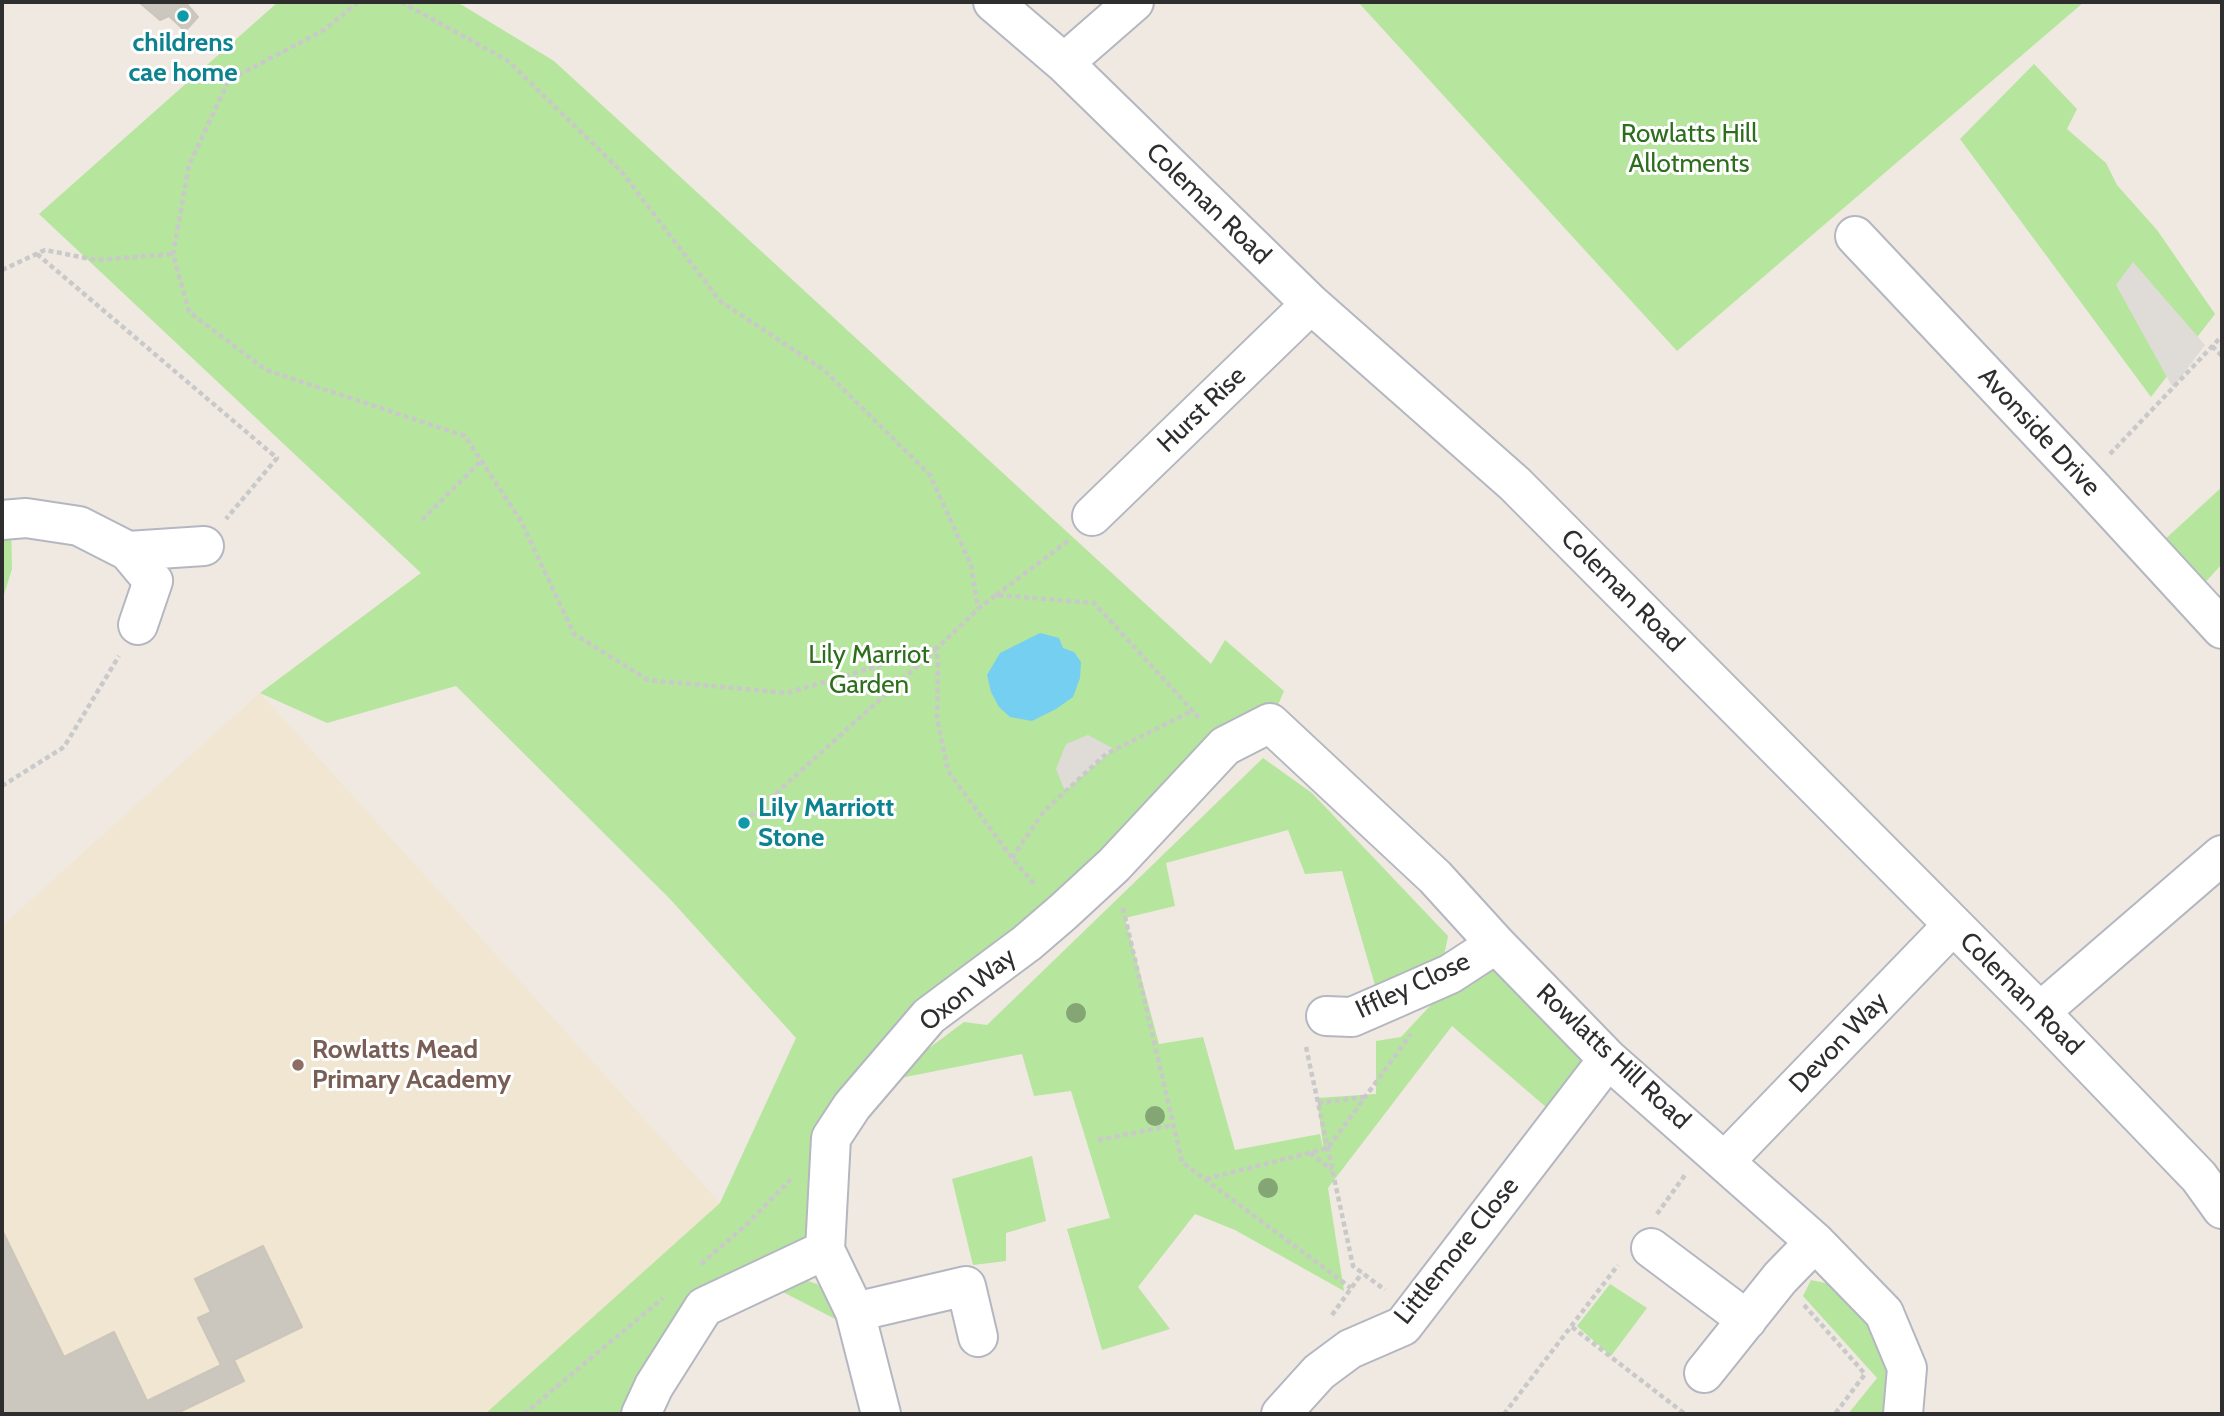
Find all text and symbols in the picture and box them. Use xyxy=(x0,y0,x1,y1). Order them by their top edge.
marker: childrens cae home xyxy=(175,8,191,24)
place label: childrens cae home xyxy=(128,27,238,88)
park label: Rowlatts Hill Allotments xyxy=(1621,118,1757,180)
street label: Coleman Road xyxy=(1139,137,1277,271)
street label: Hurst Rise xyxy=(1151,360,1253,460)
street label: Avonside Drive xyxy=(1971,361,2107,503)
street label: Coleman Road xyxy=(1554,523,1690,659)
park label: Lily Marriot Garden xyxy=(808,639,930,700)
place label: Lily Marriott Stone xyxy=(758,792,894,854)
marker: Lily Marriott Stone xyxy=(736,815,752,831)
street label: Coleman Road xyxy=(1953,926,2089,1062)
street label: Oxon Way xyxy=(914,942,1022,1038)
street label: Iffley Close xyxy=(1351,946,1475,1026)
street label: Rowlatts Hill Road xyxy=(1530,978,1696,1136)
street label: Devon Way xyxy=(1783,986,1895,1100)
place label: Rowlatts Mead Primary Academy xyxy=(312,1034,511,1096)
marker: Rowlatts Mead Primary Academy xyxy=(290,1057,306,1073)
street label: Littlemore Close xyxy=(1388,1171,1526,1331)

